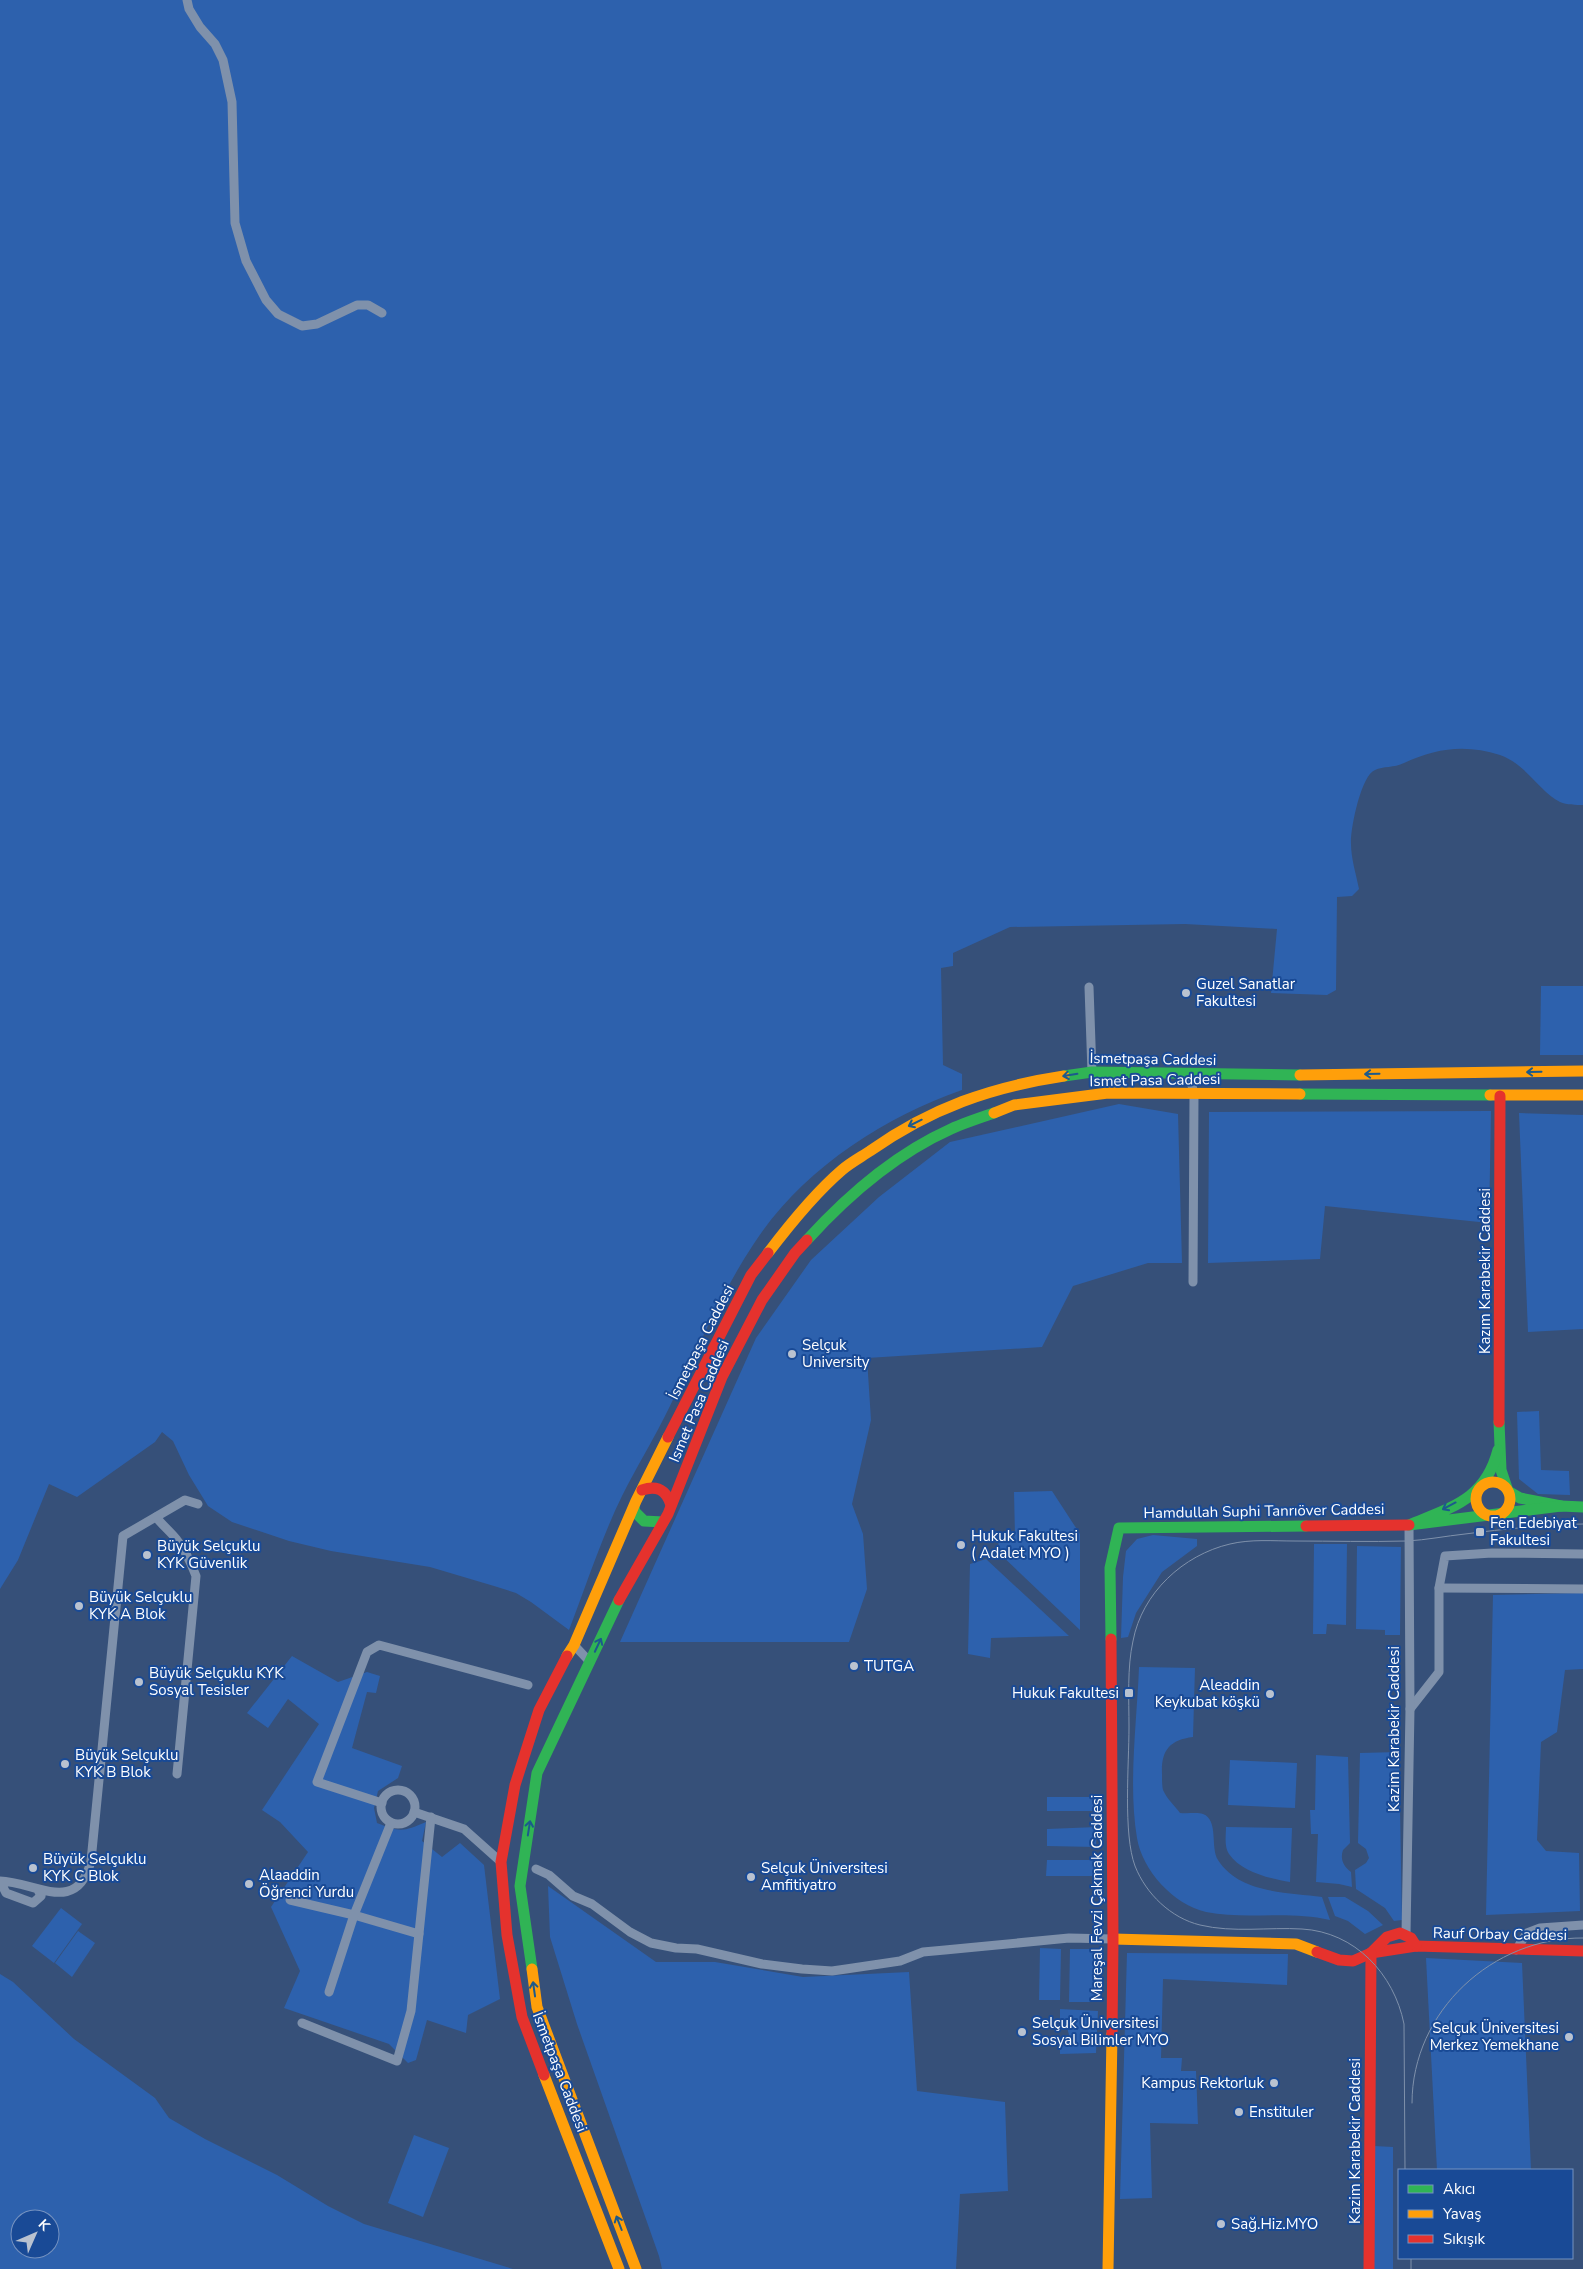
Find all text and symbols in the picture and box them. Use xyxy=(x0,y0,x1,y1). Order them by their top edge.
place label: Guzel Sanatlar Fakultesi xyxy=(1196,974,1296,1011)
marker: Guzel Sanatlar Fakultesi xyxy=(1180,987,1192,999)
street label: İsmetpaşa Caddesi xyxy=(1089,1048,1217,1070)
one-way arrow xyxy=(1527,1067,1543,1077)
street label: Ismet Pasa Caddesi xyxy=(1089,1069,1221,1091)
one-way arrow xyxy=(1364,1069,1380,1079)
one-way arrow xyxy=(1062,1070,1078,1080)
one-way arrow xyxy=(908,1118,923,1128)
street label: Kazım Karabekir Caddesi xyxy=(1475,1188,1495,1354)
street label: İsmetpaşa Caddesi xyxy=(663,1281,739,1403)
place label: Selçuk University xyxy=(802,1335,870,1372)
street label: Ismet Pasa Caddesi xyxy=(664,1337,734,1465)
marker: Selçuk University xyxy=(786,1348,798,1360)
street label: Hamdullah Suphi Tanrıöver Caddesi xyxy=(1143,1499,1385,1523)
one-way arrow xyxy=(1442,1502,1457,1512)
place label: Fen Edebiyat Fakultesi xyxy=(1490,1513,1577,1550)
place label: Hukuk Fakultesi ( Adalet MYO ) xyxy=(971,1526,1078,1563)
marker: Fen Edebiyat Fakultesi xyxy=(1474,1526,1486,1538)
place label: Büyük Selçuklu KYK Güvenlik xyxy=(157,1536,260,1573)
marker: Hukuk Fakultesi ( Adalet MYO ) xyxy=(955,1539,967,1551)
marker: Büyük Selçuklu KYK Güvenlik xyxy=(141,1549,153,1561)
place label: Büyük Selçuklu KYK A Blok xyxy=(89,1587,192,1624)
marker: Büyük Selçuklu KYK A Blok xyxy=(73,1600,85,1612)
one-way arrow xyxy=(594,1638,604,1653)
street label: Kazim Karabekir Caddesi xyxy=(1384,1646,1404,1812)
place label: TUTGA xyxy=(864,1656,914,1676)
marker: TUTGA xyxy=(848,1660,860,1672)
place label: Büyük Selçuklu KYK Sosyal Tesisler xyxy=(149,1663,284,1700)
place label: Aleaddin Keykubat köşkü xyxy=(1155,1675,1260,1712)
marker: Büyük Selçuklu KYK Sosyal Tesisler xyxy=(133,1676,145,1688)
place label: Hukuk Fakultesi xyxy=(1012,1683,1119,1703)
marker: Hukuk Fakultesi xyxy=(1123,1687,1135,1699)
marker: Aleaddin Keykubat köşkü xyxy=(1264,1688,1276,1700)
place label: Büyük Selçuklu KYK B Blok xyxy=(75,1745,178,1782)
marker: Büyük Selçuklu KYK B Blok xyxy=(59,1758,71,1770)
street label: Mareşal Fevzi Çakmak Caddesi xyxy=(1087,1795,1107,2001)
one-way arrow xyxy=(524,1820,534,1836)
place label: Büyük Selçuklu KYK C Blok xyxy=(43,1849,146,1886)
place label: Selçuk Üniversitesi Amfitiyatro xyxy=(761,1858,888,1895)
marker: Büyük Selçuklu KYK C Blok xyxy=(27,1862,39,1874)
place label: Alaaddin Öğrenci Yurdu xyxy=(259,1865,354,1902)
marker: Selçuk Üniversitesi Amfitiyatro xyxy=(745,1871,757,1883)
marker: Alaaddin Öğrenci Yurdu xyxy=(243,1878,255,1890)
street label: Rauf Orbay Caddesi xyxy=(1433,1923,1567,1945)
one-way arrow xyxy=(529,1981,539,1997)
street label: İsmetpaşa Caddesi xyxy=(528,2009,592,2135)
place label: Selçuk Üniversitesi Sosyal Bilimler MYO xyxy=(1032,2013,1169,2050)
place label: Selçuk Üniversitesi Merkez Yemekhane xyxy=(1430,2018,1559,2055)
marker: Selçuk Üniversitesi Sosyal Bilimler MYO xyxy=(1016,2026,1028,2038)
marker: Selçuk Üniversitesi Merkez Yemekhane xyxy=(1563,2031,1575,2043)
street label: Kazim Karabekir Caddesi xyxy=(1345,2058,1365,2224)
place label: Kampus Rektorluk xyxy=(1141,2073,1264,2093)
marker: Kampus Rektorluk xyxy=(1268,2077,1280,2089)
place label: Enstituler xyxy=(1249,2102,1314,2122)
marker: Enstituler xyxy=(1233,2106,1245,2118)
legend xyxy=(1398,2169,1573,2259)
text: Akıcı xyxy=(1443,2179,1475,2199)
text: Yavaş xyxy=(1442,2204,1481,2224)
north arrow xyxy=(10,2209,60,2259)
place label: Sağ.Hiz.MYO xyxy=(1231,2214,1318,2234)
text: K xyxy=(34,2215,54,2236)
one-way arrow xyxy=(614,2216,623,2232)
marker: Sağ.Hiz.MYO xyxy=(1215,2218,1227,2230)
text: Sıkışık xyxy=(1443,2229,1485,2249)

